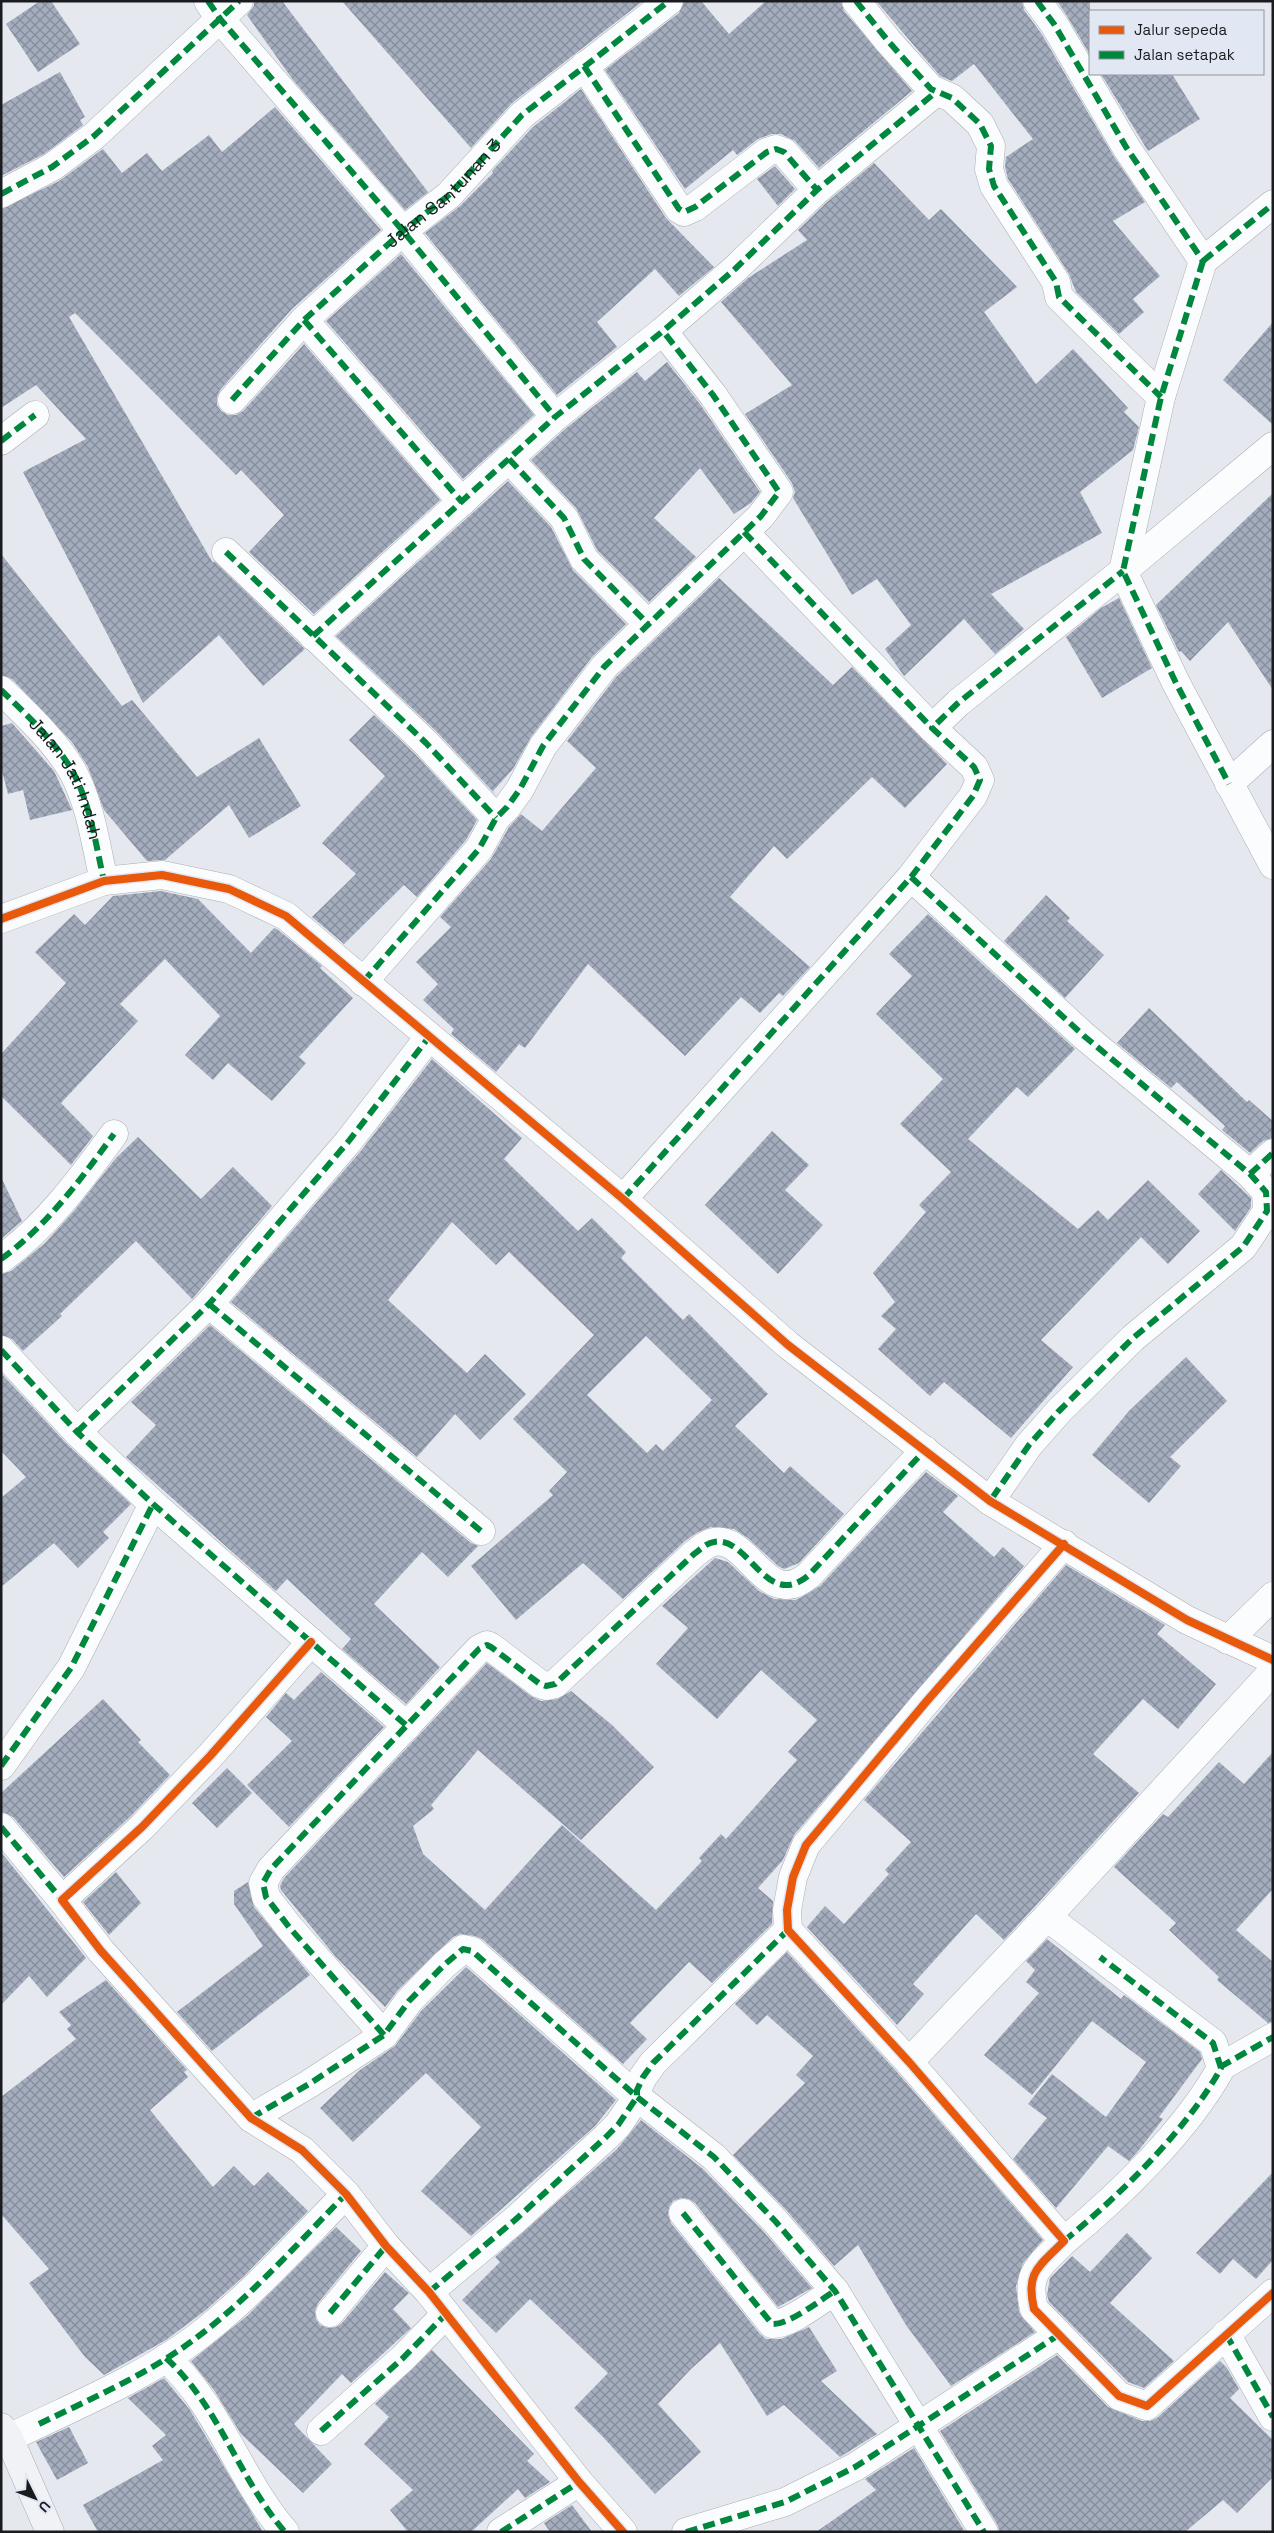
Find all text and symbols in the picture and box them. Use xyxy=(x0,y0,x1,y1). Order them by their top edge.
legend xyxy=(1089,10,1264,75)
text: Jalur sepeda xyxy=(1134,20,1228,39)
text: Jalan setapak xyxy=(1134,45,1235,64)
street label: Jalan Santunan 3 xyxy=(380,134,506,253)
street label: Jalan Jati Indah xyxy=(24,712,107,842)
north arrow xyxy=(10,2473,60,2523)
text: U xyxy=(35,2497,55,2516)

